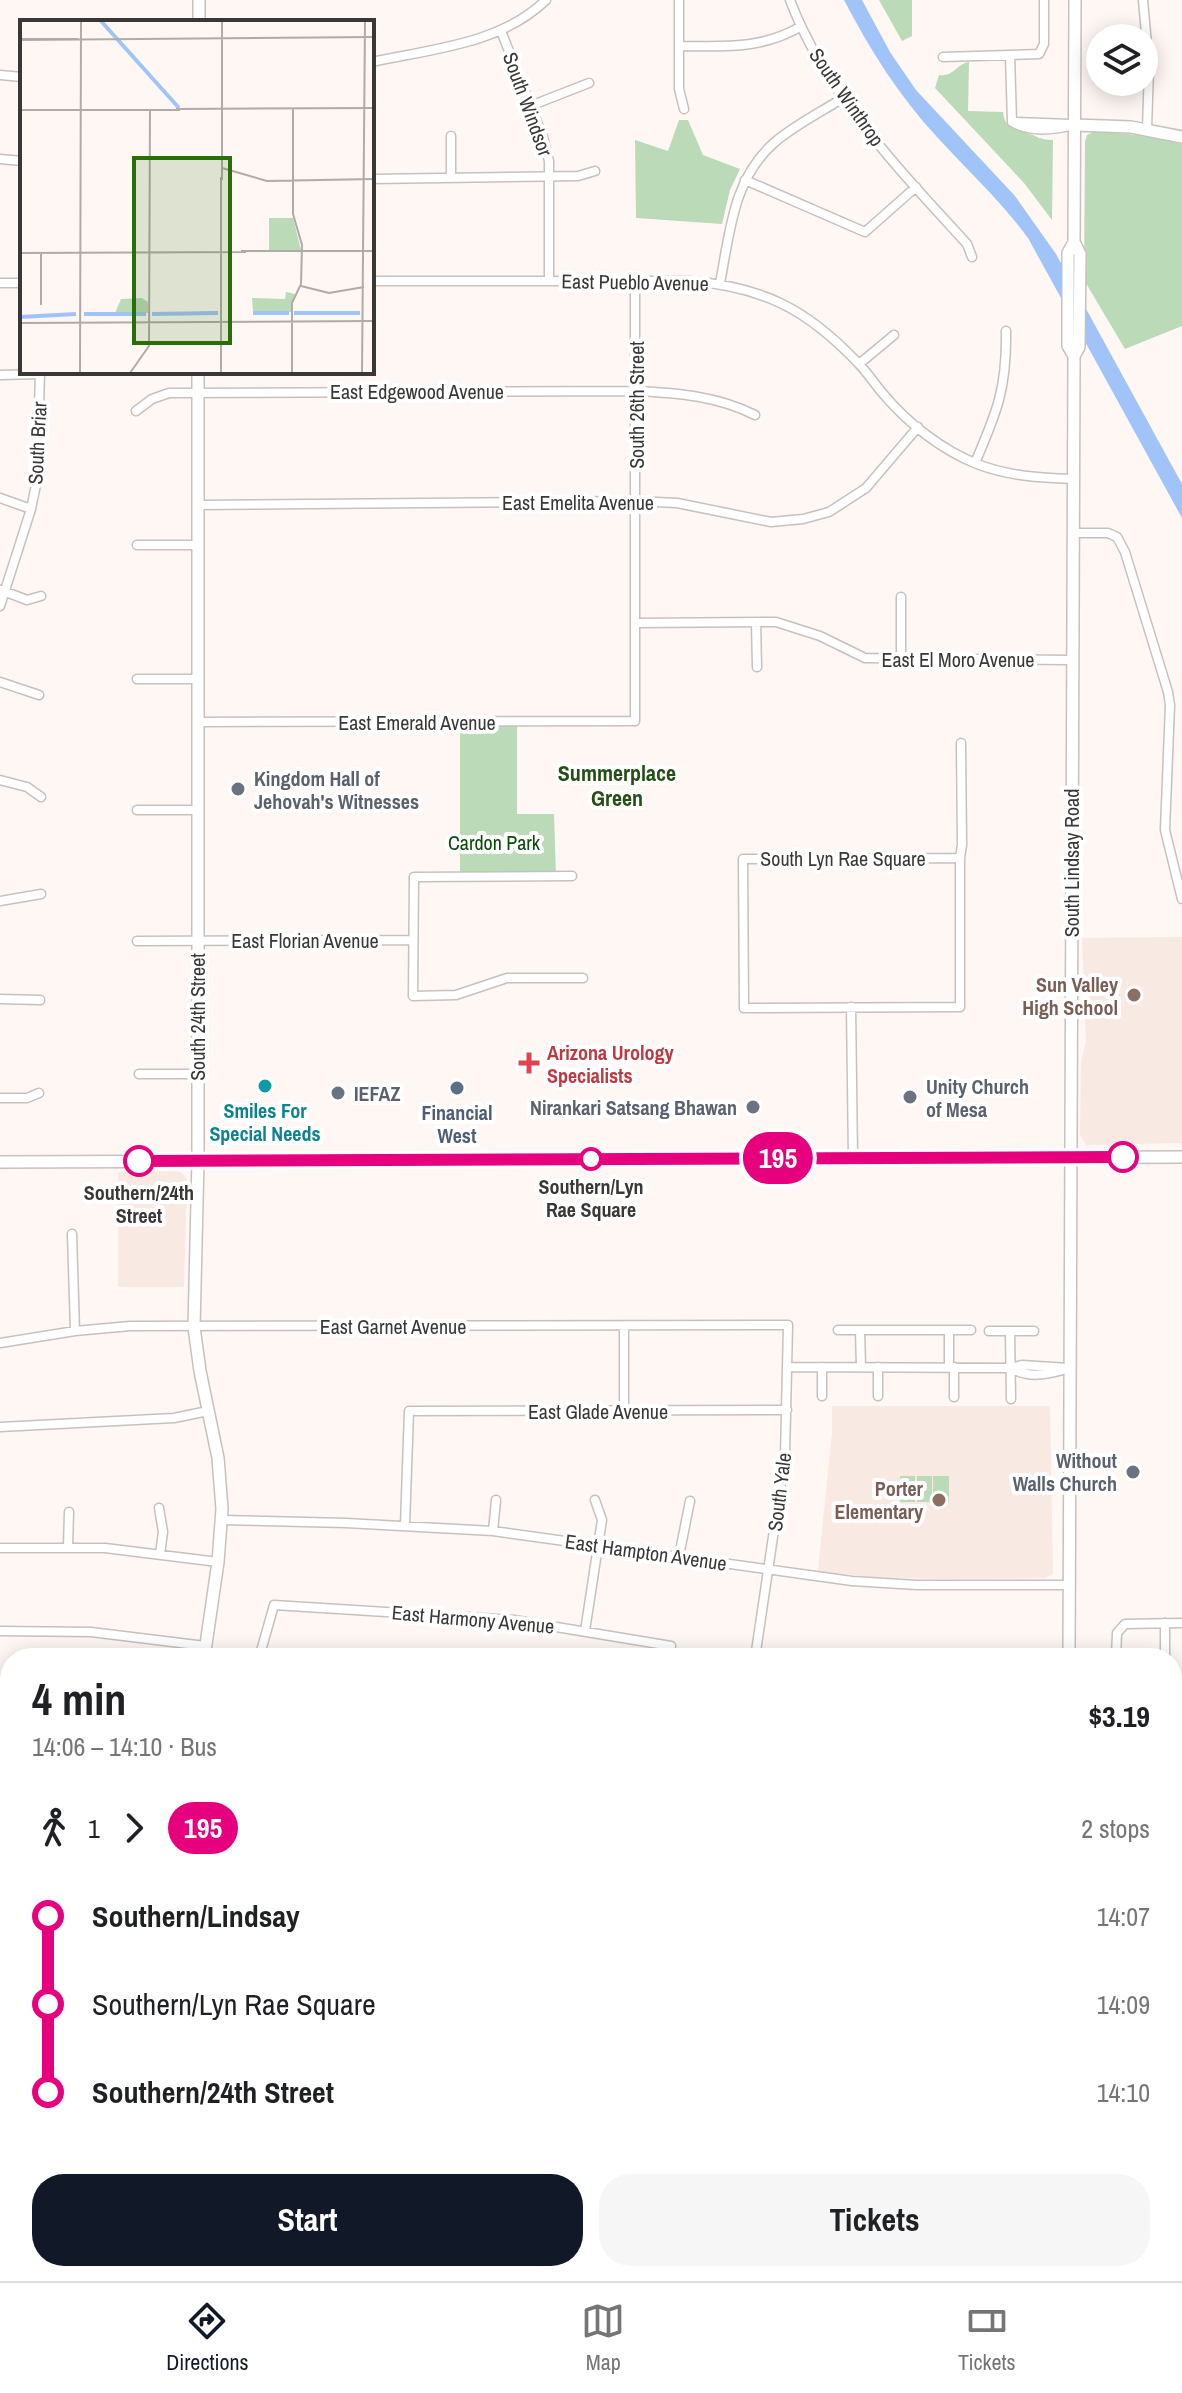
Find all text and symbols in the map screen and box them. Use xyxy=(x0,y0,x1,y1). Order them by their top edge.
inset map xyxy=(20,20,374,374)
map controls xyxy=(1086,24,1158,96)
button: layers xyxy=(1086,24,1158,96)
street label: South Winthrop xyxy=(803,43,891,151)
street label: South Windsor xyxy=(497,48,559,160)
street label: East Pueblo Avenue xyxy=(561,267,709,297)
street label: South 26th Street xyxy=(623,341,650,469)
street label: East Edgewood Avenue xyxy=(330,378,504,405)
street label: South Briar xyxy=(21,400,53,485)
street label: East Emelita Avenue xyxy=(502,489,654,516)
street label: East El Moro Avenue xyxy=(882,646,1034,673)
street label: East Emerald Avenue xyxy=(338,709,496,736)
district label: Summerplace Green xyxy=(558,758,676,813)
place label: Kingdom Hall of Jehovah's Witnesses xyxy=(254,765,419,815)
marker: Kingdom Hall of Jehovah's Witnesses xyxy=(229,780,247,798)
street label: South Lindsay Road xyxy=(1058,789,1085,937)
park label: Cardon Park xyxy=(448,829,541,856)
street label: South Lyn Rae Square xyxy=(760,845,926,872)
street label: East Florian Avenue xyxy=(231,927,379,954)
street label: South 24th Street xyxy=(184,953,211,1081)
place label: Sun Valley High School xyxy=(1022,971,1119,1021)
marker: Sun Valley High School xyxy=(1125,986,1143,1004)
place label: Arizona Urology Specialists xyxy=(547,1039,675,1089)
marker: Arizona Urology Specialists xyxy=(518,1052,540,1074)
place label: Unity Church of Mesa xyxy=(926,1073,1029,1123)
marker: Smiles For Special Needs xyxy=(256,1077,274,1095)
marker: Financial West xyxy=(448,1079,466,1097)
place label: IEFAZ xyxy=(354,1080,400,1107)
marker: IEFAZ xyxy=(329,1084,347,1102)
marker: Unity Church of Mesa xyxy=(901,1088,919,1106)
place label: Nirankari Satsang Bhawan xyxy=(530,1094,737,1121)
place label: Smiles For Special Needs xyxy=(209,1097,321,1147)
marker: Nirankari Satsang Bhawan xyxy=(744,1098,762,1116)
place label: Financial West xyxy=(421,1099,493,1149)
line badge: 195 xyxy=(732,1132,824,1184)
text: 195 xyxy=(759,1139,797,1177)
unlabelled marker xyxy=(1108,1142,1138,1172)
marker: Southern/24th Street xyxy=(124,1146,154,1176)
marker: Southern/Lyn Rae Square xyxy=(580,1148,602,1170)
place label: Southern/Lyn Rae Square xyxy=(538,1173,644,1223)
place label: Southern/24th Street xyxy=(84,1179,194,1229)
street label: East Garnet Avenue xyxy=(320,1313,466,1340)
street label: East Glade Avenue xyxy=(528,1398,668,1425)
place label: Without Walls Church xyxy=(1013,1447,1118,1497)
street label: South Yale xyxy=(761,1451,797,1533)
marker: Without Walls Church xyxy=(1124,1463,1142,1481)
place label: Porter Elementary xyxy=(835,1475,924,1525)
marker: Porter Elementary xyxy=(930,1491,948,1509)
street label: East Hampton Avenue xyxy=(563,1527,729,1577)
street label: East Harmony Avenue xyxy=(391,1598,555,1640)
text: 4 min xyxy=(32,1669,126,1729)
text: $3.19 xyxy=(1088,1696,1150,1736)
text: 14:06 – 14:10 · Bus xyxy=(32,1729,217,1764)
icon: walk xyxy=(32,1806,76,1850)
icon: forward xyxy=(112,1806,156,1850)
text: 195 xyxy=(184,1809,222,1847)
text: 1 xyxy=(88,1811,100,1846)
text: 2 stops xyxy=(1081,1811,1150,1846)
text: Southern/Lindsay xyxy=(92,1896,300,1936)
text: 14:07 xyxy=(1097,1899,1150,1934)
text: Southern/Lyn Rae Square xyxy=(92,1984,376,2024)
text: 14:09 xyxy=(1097,1987,1150,2022)
text: Southern/24th Street xyxy=(92,2072,334,2112)
text: 14:10 xyxy=(1097,2075,1150,2110)
button: Start xyxy=(32,2174,583,2266)
button: Tickets xyxy=(599,2174,1150,2266)
tab: Directions xyxy=(166,2299,249,2377)
tab: Map xyxy=(581,2299,625,2377)
tab: Tickets xyxy=(958,2299,1016,2377)

